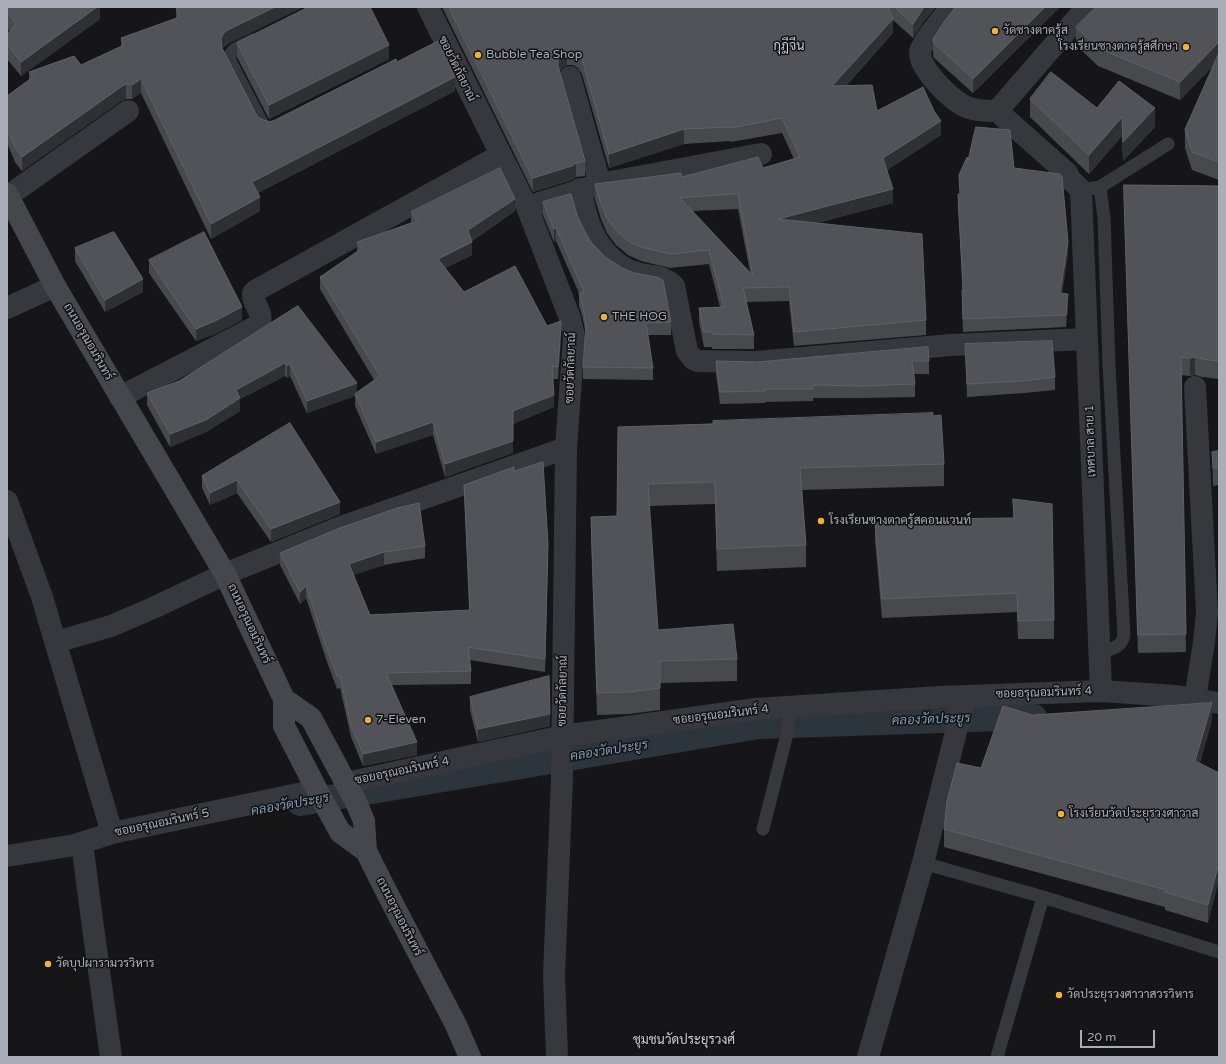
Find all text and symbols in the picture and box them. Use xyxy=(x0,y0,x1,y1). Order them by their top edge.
place label: วัดซางตาครู้ส xyxy=(1003,24,1068,38)
marker: วัดซางตาครู้ส xyxy=(990,26,1000,36)
street label: ซอยวัดกัลยาณ์ xyxy=(435,34,479,104)
district label: กุฎีจีน xyxy=(774,39,804,55)
place label: โรงเรียนซางตาครู้สศึกษา xyxy=(1058,40,1178,54)
marker: โรงเรียนซางตาครู้สศึกษา xyxy=(1181,42,1191,52)
place label: Bubble Tea Shop xyxy=(486,48,582,62)
marker: Bubble Tea Shop xyxy=(473,50,483,60)
street label: ถนนอรุณอมรินทร์ xyxy=(60,301,116,383)
place label: THE HOG xyxy=(612,310,667,324)
marker: THE HOG xyxy=(599,312,609,322)
street label: ซอยวัดกัลยาณ์ xyxy=(563,332,579,404)
street label: เทศบาล สาย 1 xyxy=(1083,404,1099,478)
place label: โรงเรียนซางตาครู้สคอนแวนท์ xyxy=(829,514,971,528)
marker: โรงเรียนซางตาครู้สคอนแวนท์ xyxy=(816,516,826,526)
street label: ถนนอรุณอมรินทร์ xyxy=(224,582,274,666)
street label: ซอยวัดกัลยาณ์ xyxy=(555,655,571,727)
street label: ซอยอรุณอมรินทร์ 4 xyxy=(996,684,1092,702)
street label: ซอยอรุณอมรินทร์ 4 xyxy=(672,702,770,728)
water label: คลองวัดประยูร xyxy=(891,711,971,729)
place label: 7-Eleven xyxy=(376,713,426,727)
marker: 7-Eleven xyxy=(363,715,373,725)
water label: คลองวัดประยูร xyxy=(569,737,649,765)
street label: ซอยอรุณอมรินทร์ 4 xyxy=(353,754,451,788)
water label: คลองวัดประยูร xyxy=(250,790,330,820)
street label: ซอยอรุณอมรินทร์ 5 xyxy=(113,806,211,840)
place label: โรงเรียนวัดประยุรวงศาวาส xyxy=(1069,807,1198,821)
marker: โรงเรียนวัดประยุรวงศาวาส xyxy=(1056,809,1066,819)
street label: ถนนอรุณอมรินทร์ xyxy=(373,875,425,959)
place label: วัดบุปผารามวรวิหาร xyxy=(56,957,154,971)
marker: วัดบุปผารามวรวิหาร xyxy=(43,959,53,969)
place label: วัดประยุรวงศาวาสวรวิหาร xyxy=(1067,988,1194,1002)
marker: วัดประยุรวงศาวาสวรวิหาร xyxy=(1054,990,1064,1000)
scale bar xyxy=(1082,1022,1157,1048)
text: 20 m xyxy=(1087,1030,1116,1044)
district label: ชุมชนวัดประยุรวงศ์ xyxy=(633,1033,735,1049)

